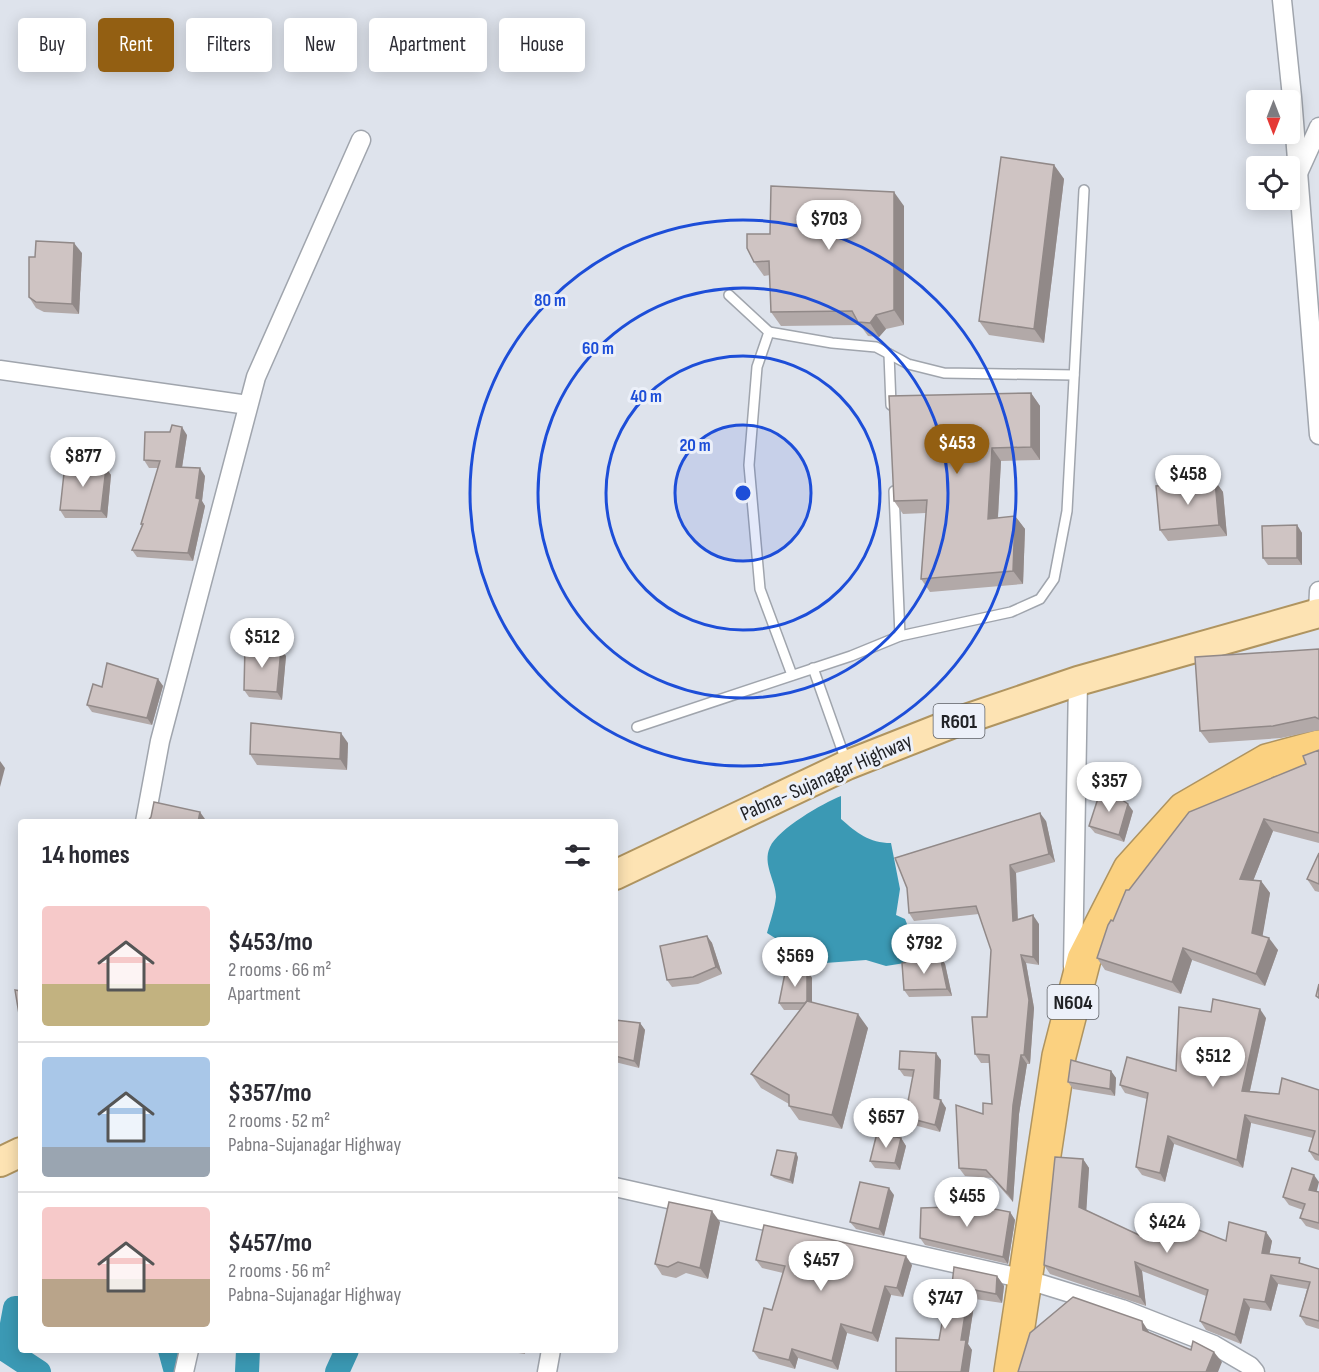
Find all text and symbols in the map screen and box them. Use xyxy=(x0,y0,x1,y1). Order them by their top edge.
chip: Buy xyxy=(18,18,86,72)
chip: Rent xyxy=(98,18,174,72)
chip: Filters xyxy=(186,18,272,72)
chip: New xyxy=(284,18,357,72)
chip: Apartment xyxy=(369,18,487,72)
chip: House xyxy=(499,18,585,72)
north arrow xyxy=(1246,90,1300,144)
map controls xyxy=(1246,90,1300,210)
button: locate xyxy=(1246,156,1300,210)
pin: $703 xyxy=(793,200,865,251)
text: $703 xyxy=(810,207,848,231)
text: 80 m xyxy=(534,290,566,311)
text: 60 m xyxy=(582,338,614,359)
text: 40 m xyxy=(630,386,662,407)
pin: $453 xyxy=(921,424,993,475)
text: $453 xyxy=(938,431,976,455)
text: 20 m xyxy=(679,435,711,456)
pin: $877 xyxy=(47,437,119,488)
text: $877 xyxy=(64,444,102,468)
pin: $458 xyxy=(1152,455,1224,506)
text: $458 xyxy=(1169,462,1207,486)
centre of rings xyxy=(733,483,753,503)
pin: $512 xyxy=(226,618,298,669)
text: $512 xyxy=(244,625,280,649)
road number: R601 xyxy=(934,704,984,738)
street label: Pabna- Sujanagar Highway xyxy=(736,728,916,827)
pin: $357 xyxy=(1073,762,1145,813)
text: $357 xyxy=(1091,769,1127,793)
icon: filters xyxy=(561,839,594,872)
text: 14 homes xyxy=(42,840,130,871)
pin: $792 xyxy=(888,924,960,975)
text: $453/mo xyxy=(228,927,313,958)
icon: home xyxy=(90,930,162,1002)
text: $792 xyxy=(905,931,943,955)
pin: $569 xyxy=(759,937,831,988)
text: $569 xyxy=(776,944,814,968)
text: 2 rooms · 66 m² xyxy=(228,958,332,982)
text: Apartment xyxy=(228,982,301,1006)
road number: N604 xyxy=(1048,985,1098,1019)
pin: $512 xyxy=(1177,1037,1249,1088)
text: $512 xyxy=(1195,1044,1231,1068)
text: $357/mo xyxy=(228,1078,312,1109)
icon: home xyxy=(90,1081,162,1153)
pin: $657 xyxy=(850,1098,922,1149)
text: $657 xyxy=(867,1105,905,1129)
text: 2 rooms · 52 m² xyxy=(228,1109,330,1133)
text: Pabna-Sujanagar Highway xyxy=(228,1133,401,1157)
pin: $455 xyxy=(931,1177,1003,1228)
text: $455 xyxy=(948,1184,986,1208)
pin: $424 xyxy=(1131,1203,1203,1254)
text: $424 xyxy=(1148,1210,1186,1234)
text: $457/mo xyxy=(228,1228,312,1259)
icon: home xyxy=(90,1231,162,1303)
pin: $457 xyxy=(785,1241,857,1292)
text: $457 xyxy=(802,1248,840,1272)
text: 2 rooms · 56 m² xyxy=(228,1259,331,1283)
pin: $747 xyxy=(909,1279,981,1330)
text: Pabna-Sujanagar Highway xyxy=(228,1283,401,1307)
text: $747 xyxy=(927,1286,963,1310)

